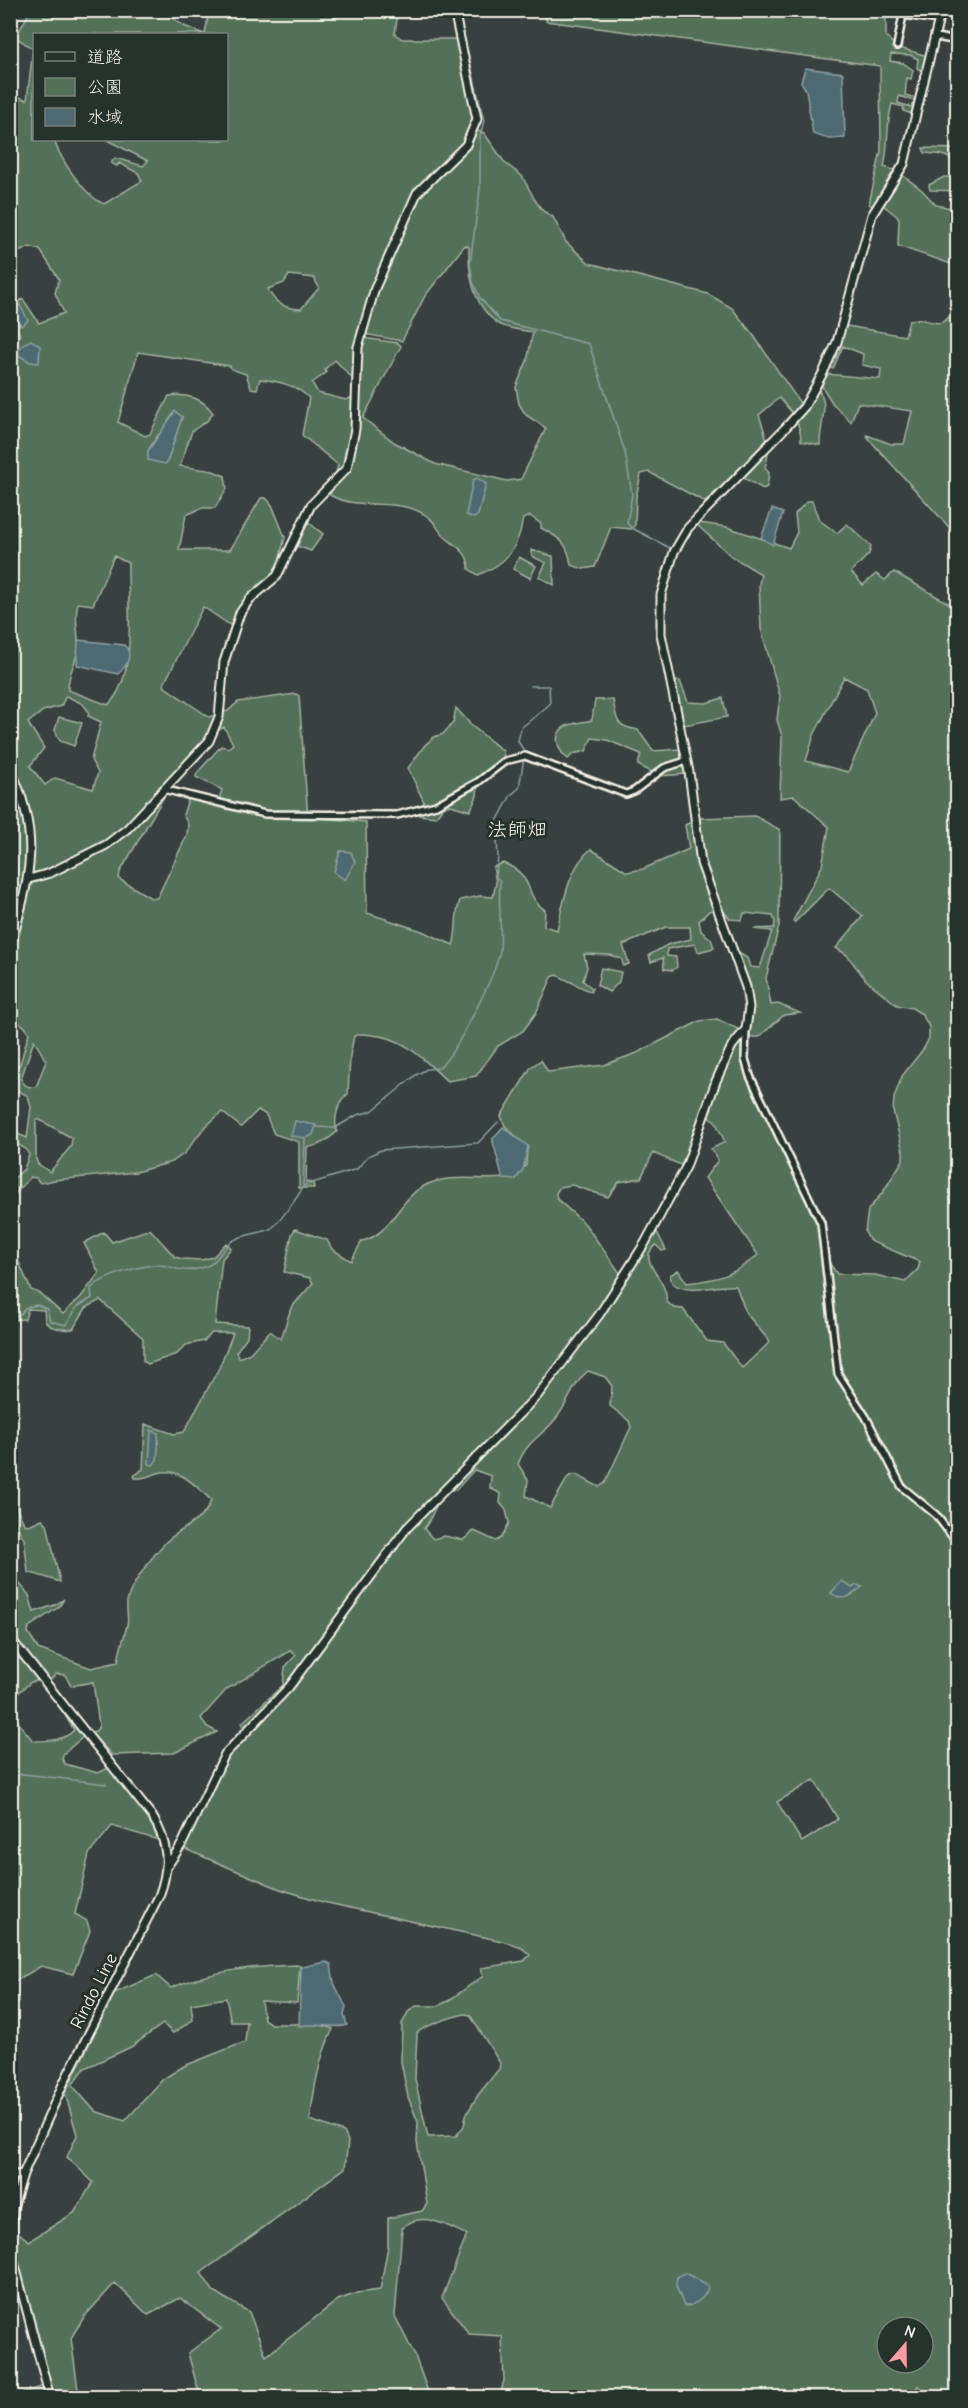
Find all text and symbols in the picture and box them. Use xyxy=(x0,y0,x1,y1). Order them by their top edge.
legend xyxy=(33,33,228,141)
text: 道路 xyxy=(87,47,123,68)
text: 公園 xyxy=(87,77,123,98)
text: 水域 xyxy=(87,107,123,128)
district label: 法師畑 xyxy=(487,818,547,841)
street label: Rindo Line xyxy=(66,1950,122,2032)
north arrow xyxy=(875,2315,935,2375)
text: N xyxy=(902,2322,918,2342)

